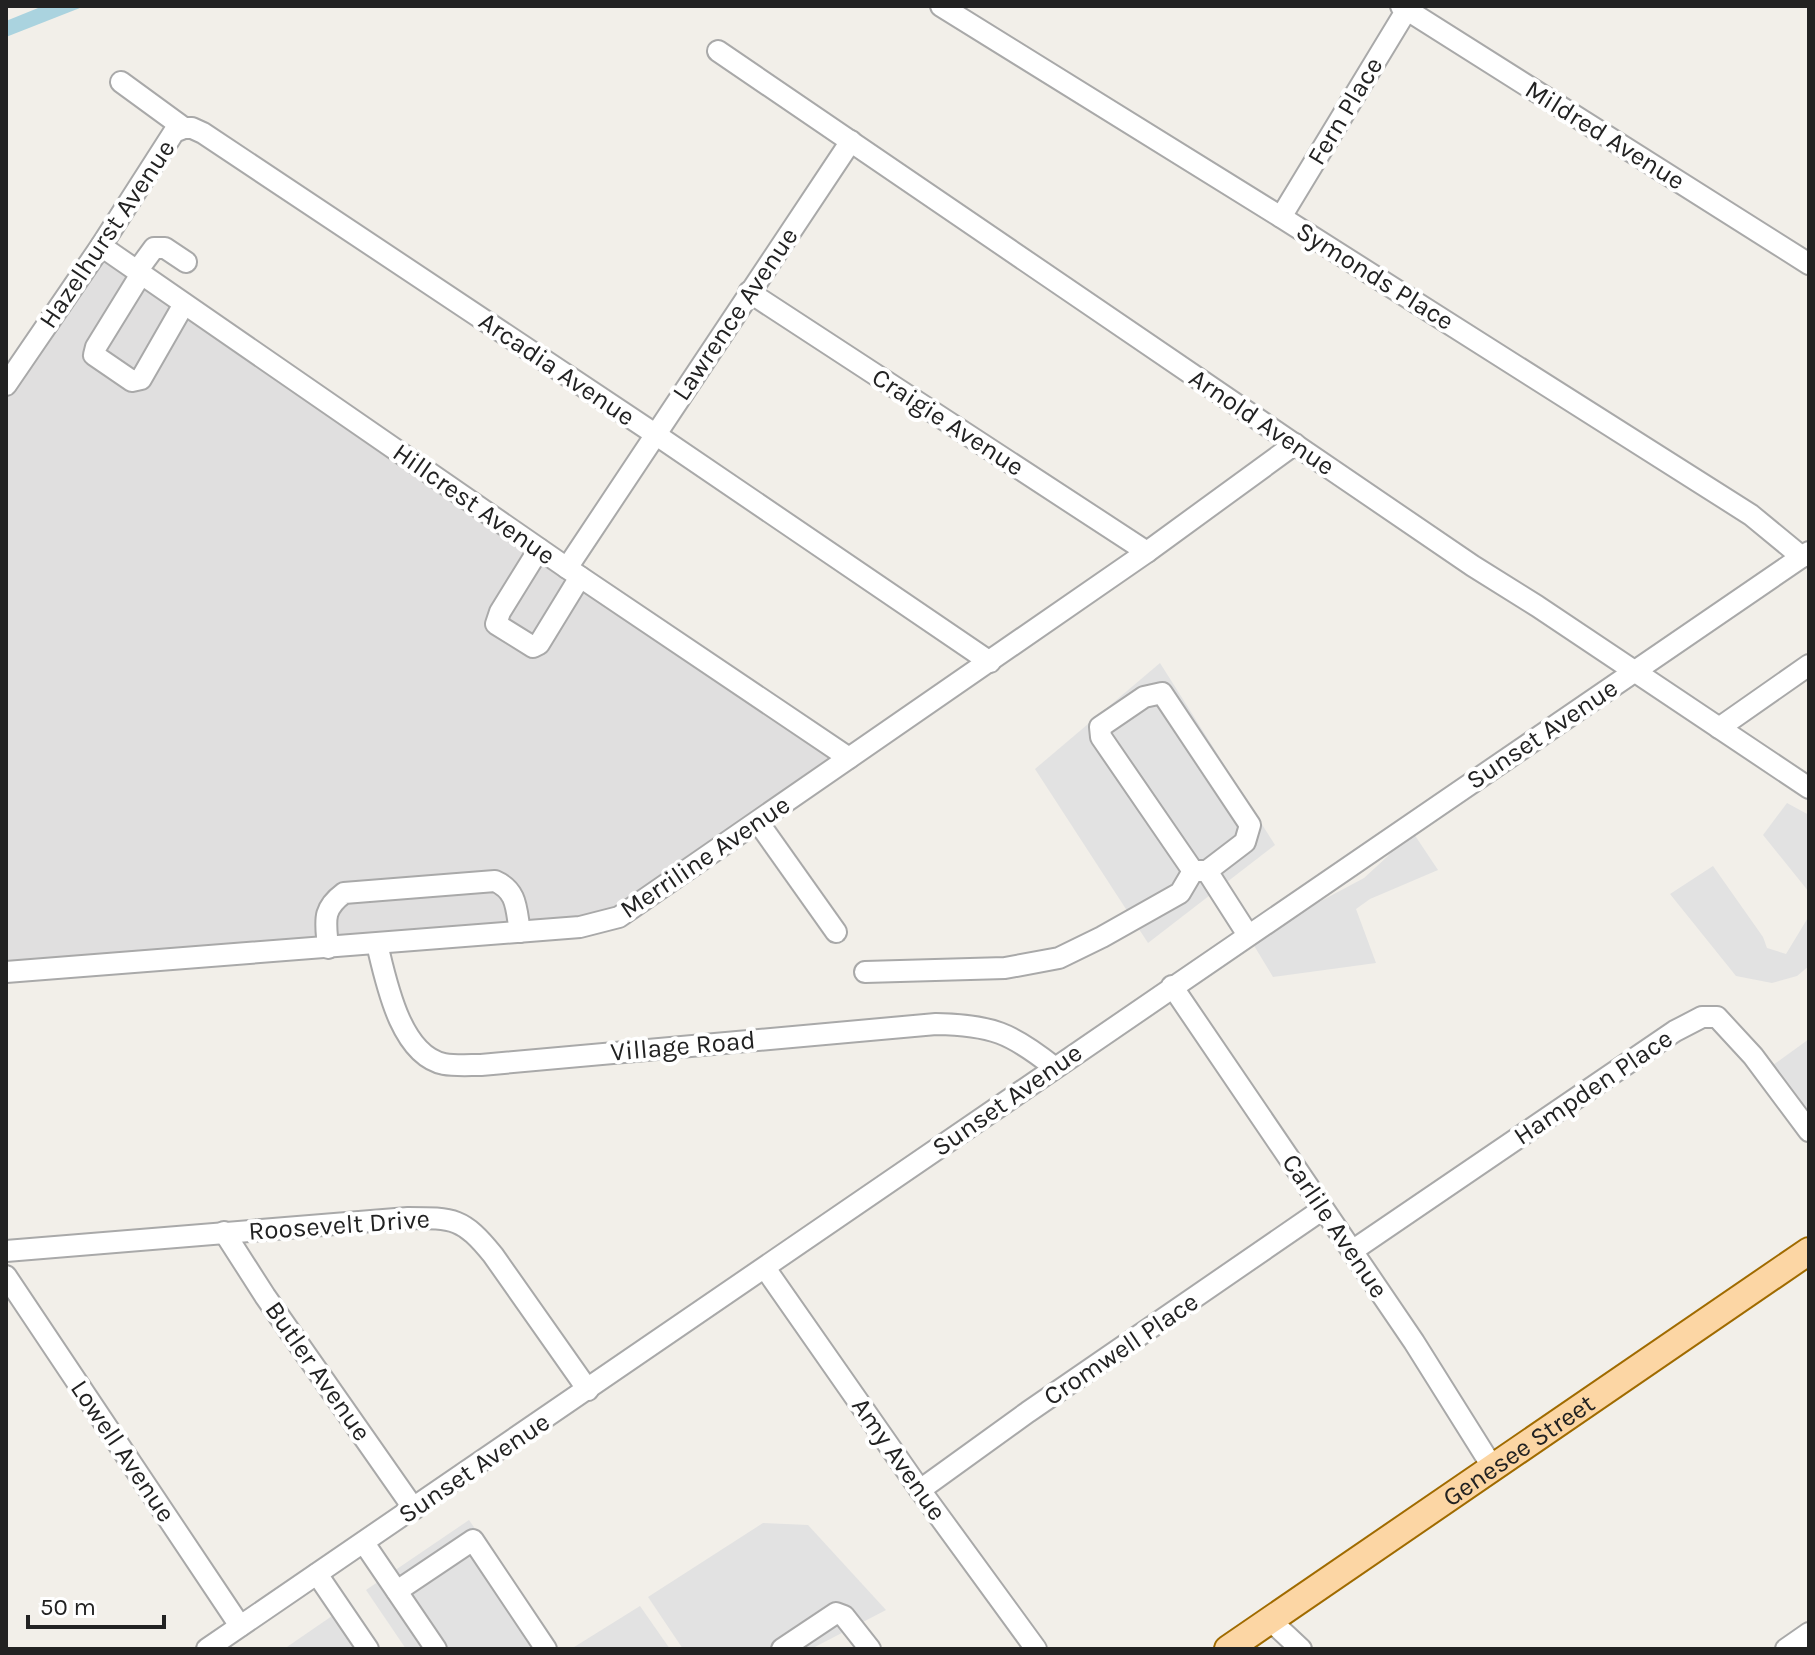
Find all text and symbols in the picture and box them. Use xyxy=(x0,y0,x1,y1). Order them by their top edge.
street label: Fern Place xyxy=(1301,51,1389,171)
street label: Mildred Avenue xyxy=(1519,74,1691,196)
street label: Hazelhurst Avenue xyxy=(32,134,182,334)
street label: Symonds Place xyxy=(1290,215,1460,337)
street label: Lawrence Avenue xyxy=(666,221,804,407)
street label: Arcadia Avenue xyxy=(473,305,641,433)
street label: Craigie Avenue xyxy=(866,361,1030,483)
street label: Arnold Avenue xyxy=(1183,362,1341,482)
street label: Hillcrest Avenue xyxy=(387,437,561,571)
street label: Sunset Avenue xyxy=(1461,672,1623,796)
street label: Merriline Avenue xyxy=(614,789,796,925)
street label: Hampden Place xyxy=(1508,1023,1678,1151)
street label: Village Road xyxy=(609,1024,757,1068)
street label: Sunset Avenue xyxy=(926,1037,1088,1163)
street label: Carlile Avenue xyxy=(1275,1148,1395,1304)
street label: Roosevelt Drive xyxy=(247,1203,431,1247)
street label: Cromwell Place xyxy=(1038,1286,1204,1412)
street label: Butler Avenue xyxy=(258,1295,378,1447)
street label: Lowell Avenue xyxy=(64,1374,182,1528)
street label: Genesee Street xyxy=(1437,1387,1600,1513)
street label: Amy Avenue xyxy=(845,1391,953,1527)
street label: Sunset Avenue xyxy=(393,1406,555,1530)
scale bar xyxy=(28,1579,164,1629)
text: 50 m xyxy=(40,1593,96,1621)

